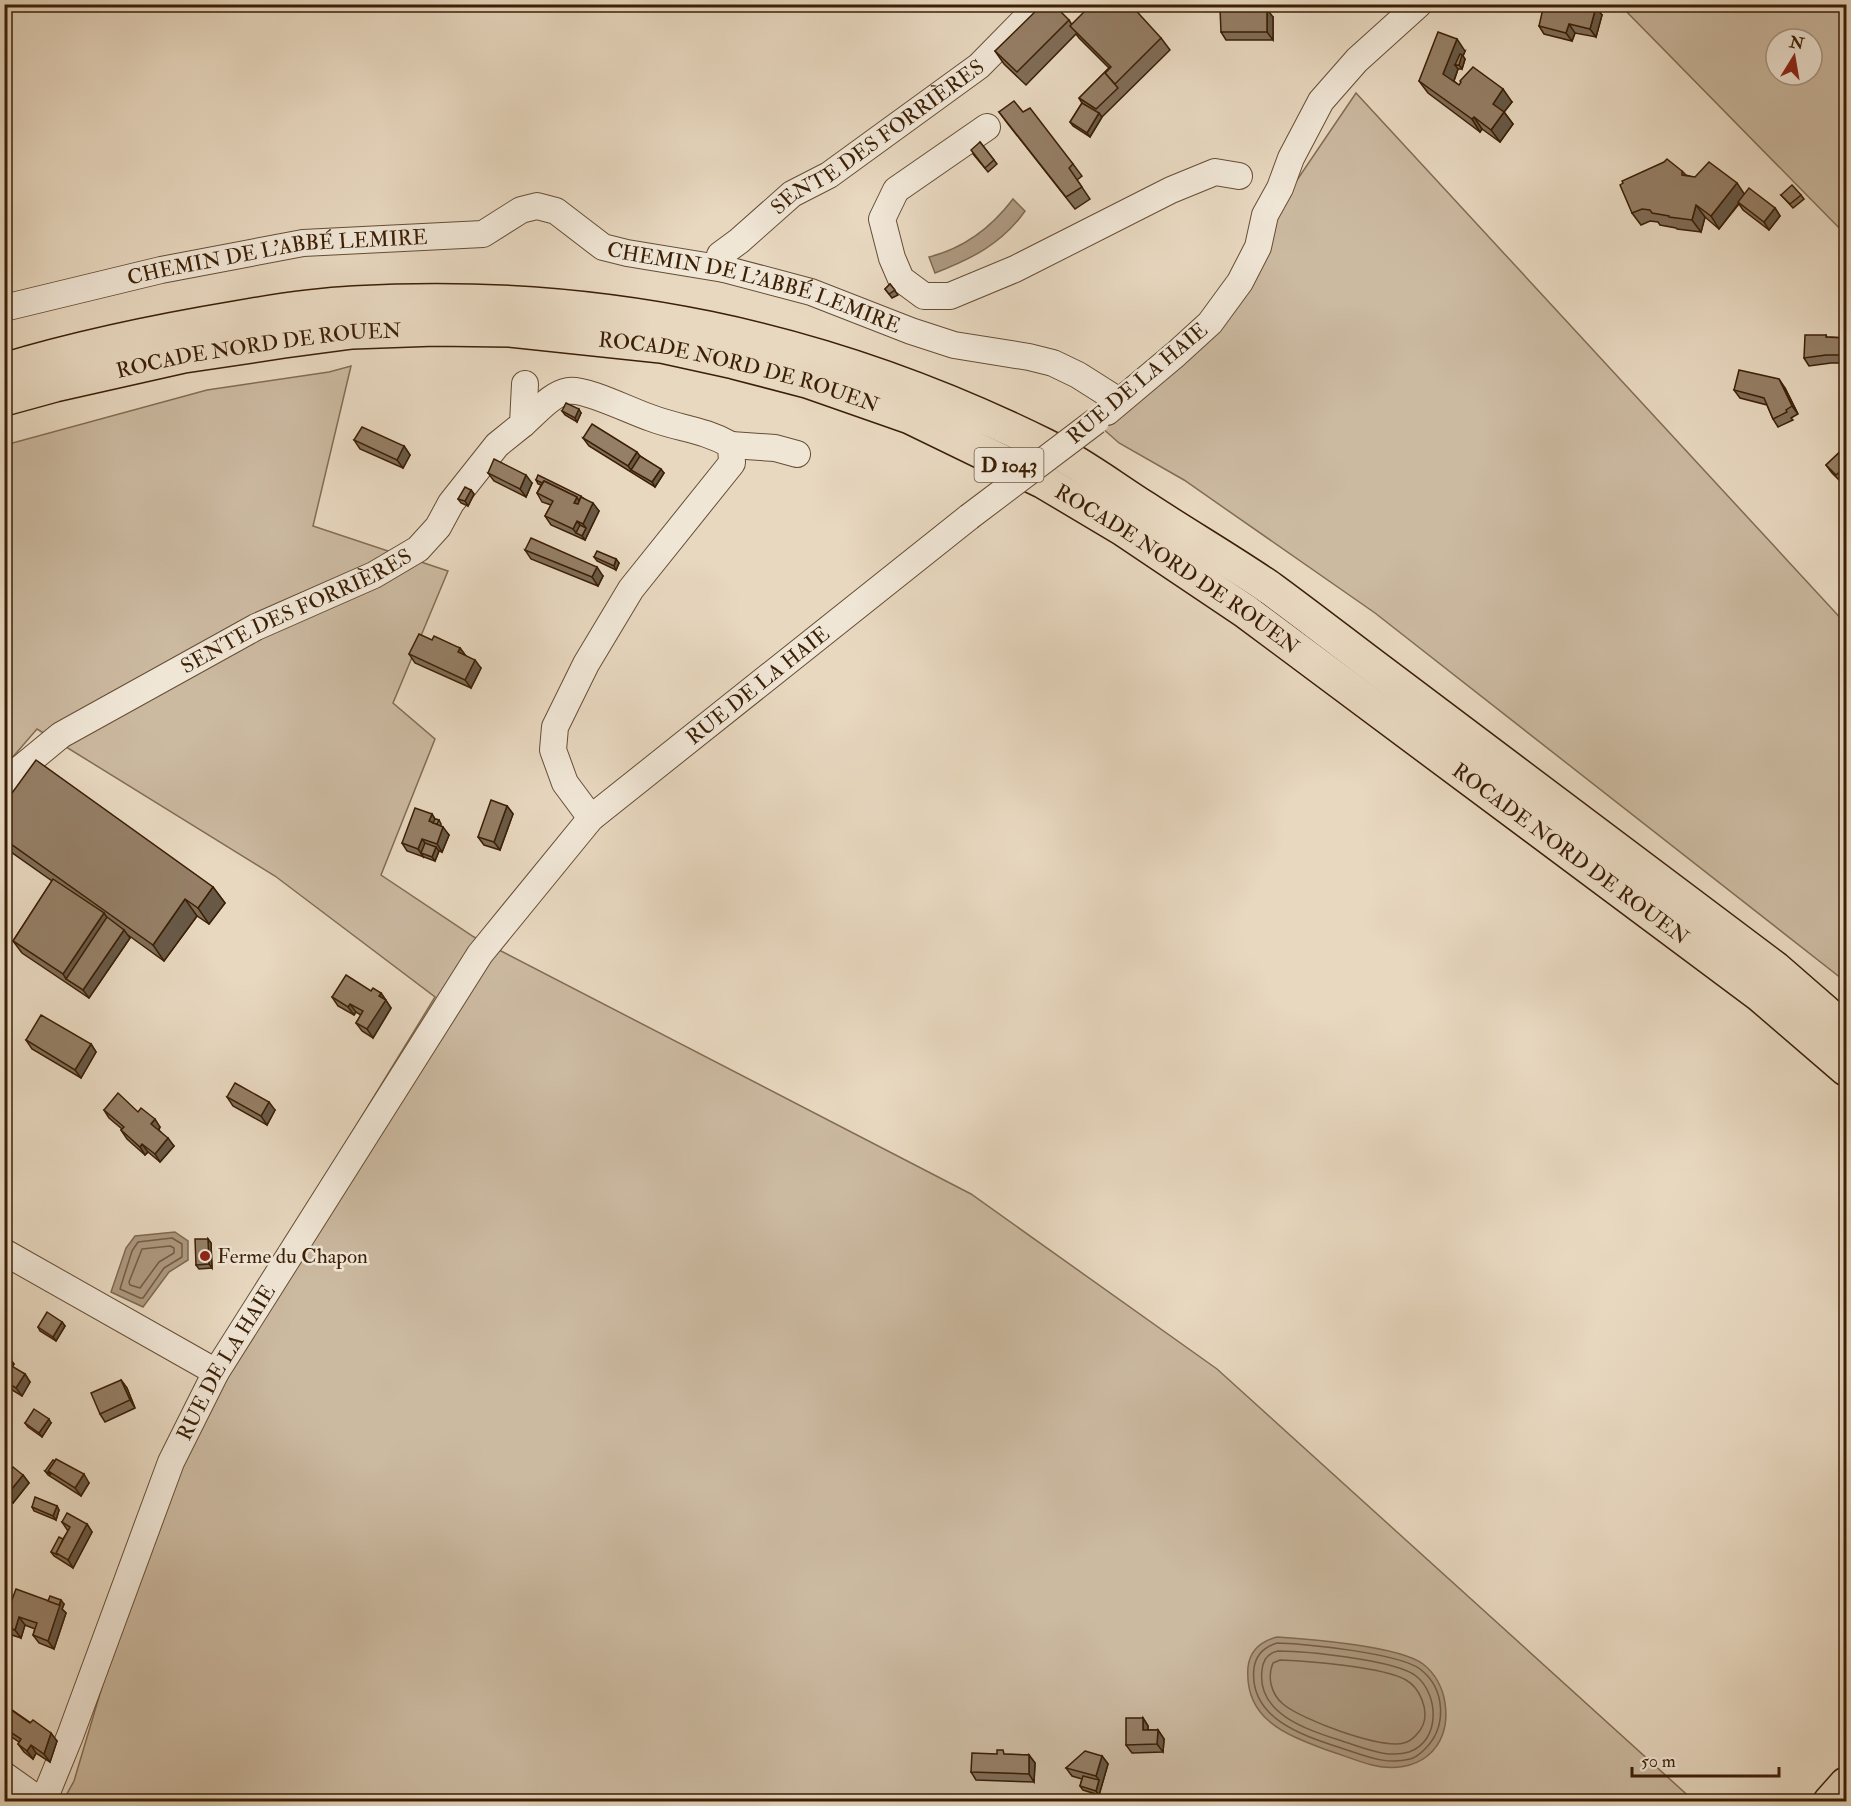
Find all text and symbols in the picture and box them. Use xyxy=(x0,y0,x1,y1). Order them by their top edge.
north arrow xyxy=(1764,27,1824,87)
text: N xyxy=(1787,32,1806,55)
street label: SENTE DES FORRIÈRES xyxy=(765,54,990,221)
street label: CHEMIN DE L'ABBÉ LEMIRE xyxy=(124,224,428,292)
street label: CHEMIN DE L'ABBÉ LEMIRE xyxy=(604,235,904,340)
street label: ROCADE NORD DE ROUEN xyxy=(114,317,402,385)
street label: RUE DE LA HAIE xyxy=(1061,317,1213,450)
street label: ROCADE NORD DE ROUEN xyxy=(597,326,883,419)
road number: D 1043 xyxy=(974,448,1044,482)
street label: ROCADE NORD DE ROUEN xyxy=(1050,478,1305,661)
street label: SENTE DES FORRIÈRES xyxy=(176,543,417,680)
street label: RUE DE LA HAIE xyxy=(681,620,835,751)
street label: ROCADE NORD DE ROUEN xyxy=(1447,757,1694,951)
place label: Ferme du Chapon xyxy=(217,1243,368,1270)
marker: Ferme du Chapon xyxy=(198,1249,212,1263)
street label: RUE DE LA HAIE xyxy=(171,1280,282,1445)
scale bar xyxy=(1632,1740,1779,1778)
text: 50 m xyxy=(1641,1750,1676,1773)

